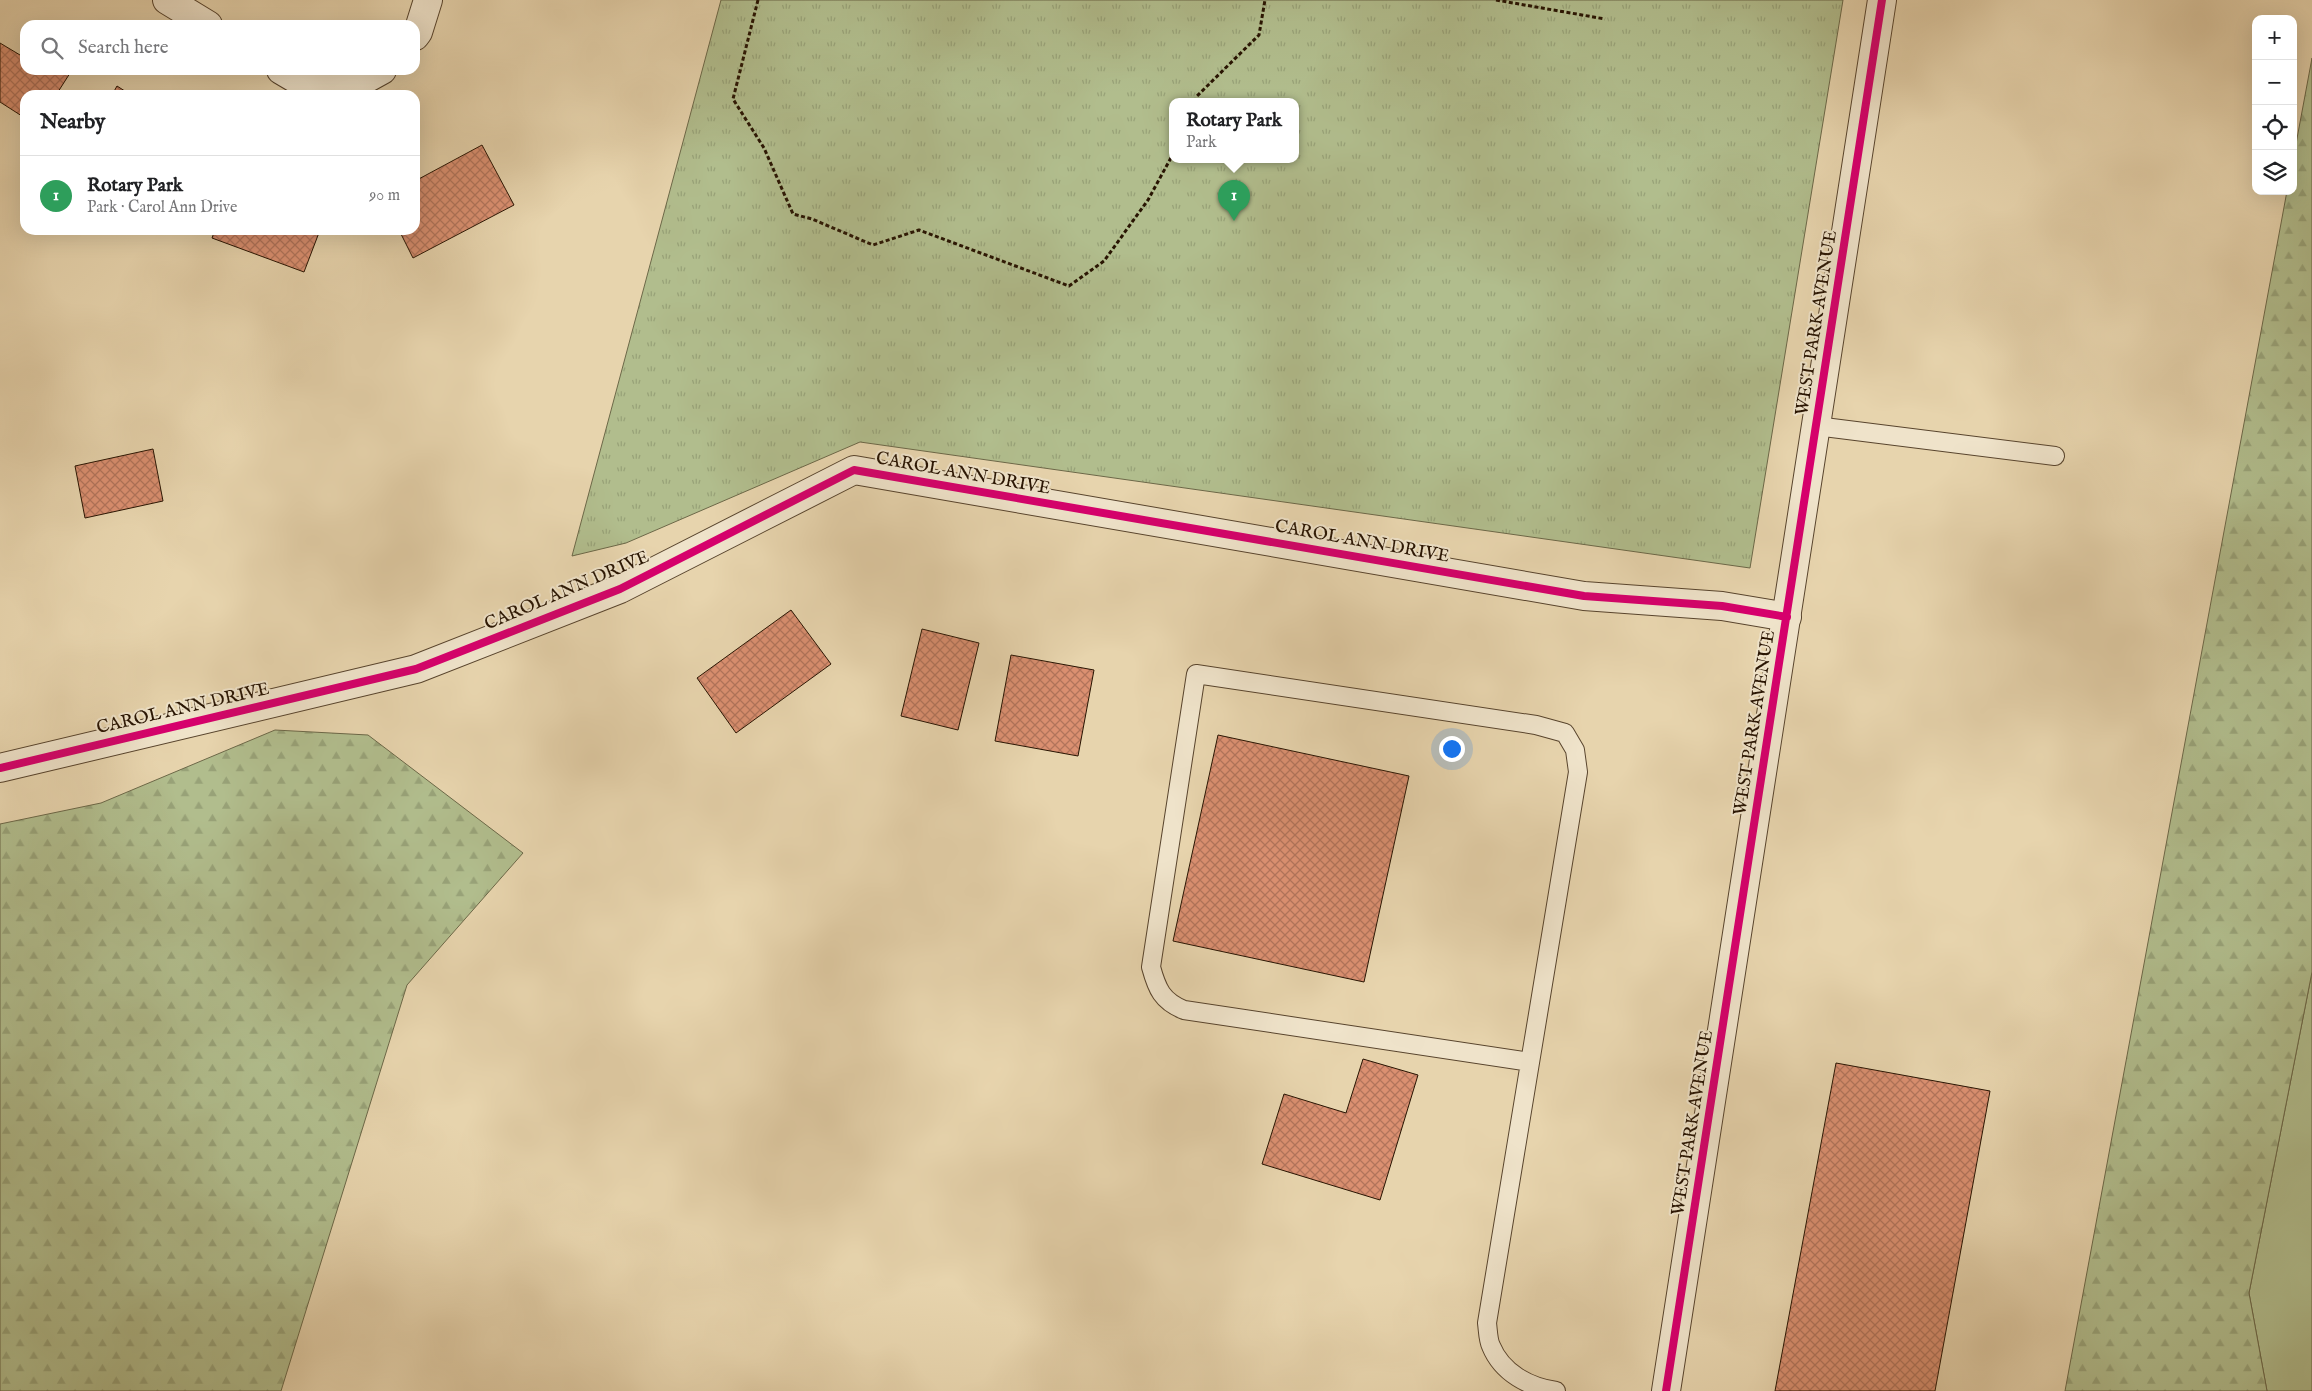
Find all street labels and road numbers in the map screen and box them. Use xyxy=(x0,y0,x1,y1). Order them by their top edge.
street label: WEST PARK AVENUE xyxy=(1791,229,1843,417)
street label: CAROL ANN DRIVE xyxy=(874,447,1052,501)
street label: CAROL ANN DRIVE xyxy=(1273,515,1451,569)
street label: CAROL ANN DRIVE xyxy=(481,546,653,636)
street label: WEST PARK AVENUE xyxy=(1729,629,1781,817)
street label: CAROL ANN DRIVE xyxy=(94,678,272,740)
street label: WEST PARK AVENUE xyxy=(1667,1029,1719,1217)

